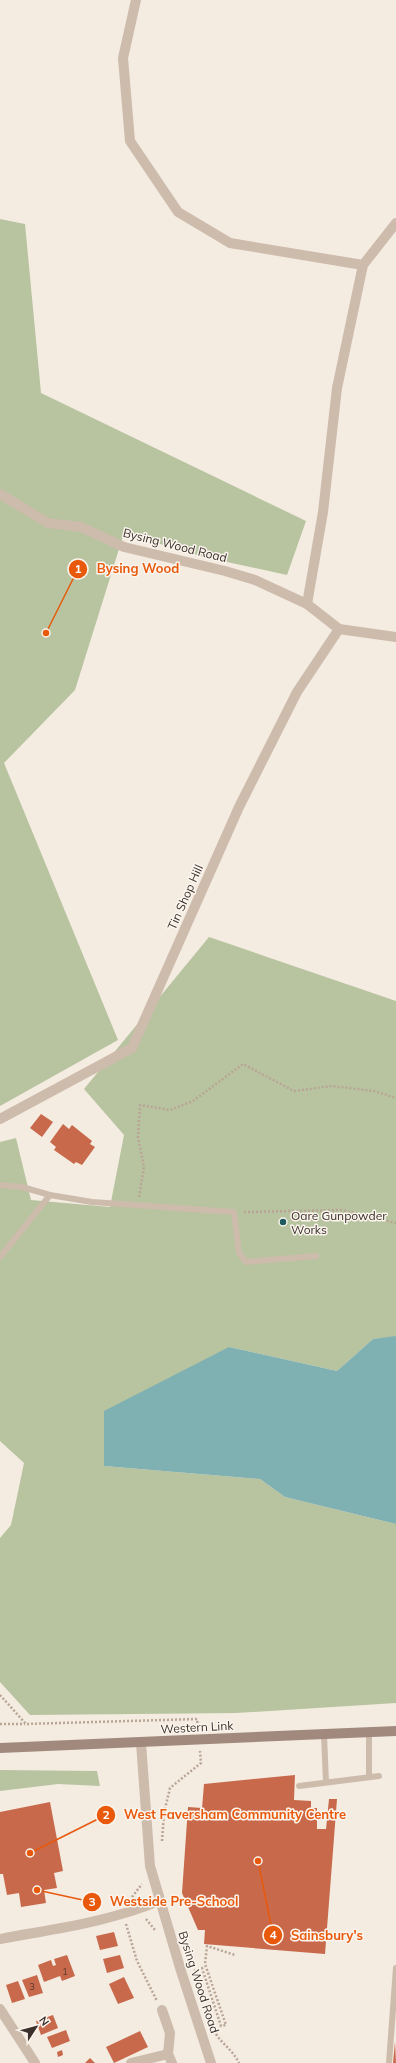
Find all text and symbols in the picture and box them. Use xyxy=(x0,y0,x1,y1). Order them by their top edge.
street label: Bysing Wood Road xyxy=(121,525,229,565)
callout: Bysing Wood xyxy=(68,556,187,581)
text: Bysing Wood xyxy=(97,560,179,577)
text: 1 xyxy=(74,561,82,576)
street label: Tin Shop Hill xyxy=(164,862,206,932)
place label: Oare Gunpowder Works xyxy=(291,1208,387,1237)
marker: Oare Gunpowder Works xyxy=(278,1217,288,1227)
street label: Western Link xyxy=(160,1718,235,1736)
callout: West Faversham Community Centre xyxy=(96,1802,354,1827)
text: West Faversham Community Centre xyxy=(124,1806,346,1823)
text: 2 xyxy=(102,1807,110,1822)
callout: Westside Pre-School xyxy=(82,1889,246,1914)
text: Westside Pre-School xyxy=(110,1893,238,1909)
text: 3 xyxy=(88,1894,96,1909)
callout: Sainsbury's xyxy=(263,1923,372,1948)
text: 4 xyxy=(269,1927,277,1942)
text: Sainsbury's xyxy=(291,1927,363,1944)
street label: Bysing Wood Road xyxy=(175,1929,223,2035)
house number: 1 xyxy=(62,1965,68,1978)
house number: 3 xyxy=(29,1980,35,1993)
north arrow xyxy=(16,2007,56,2047)
text: N xyxy=(36,2014,52,2029)

